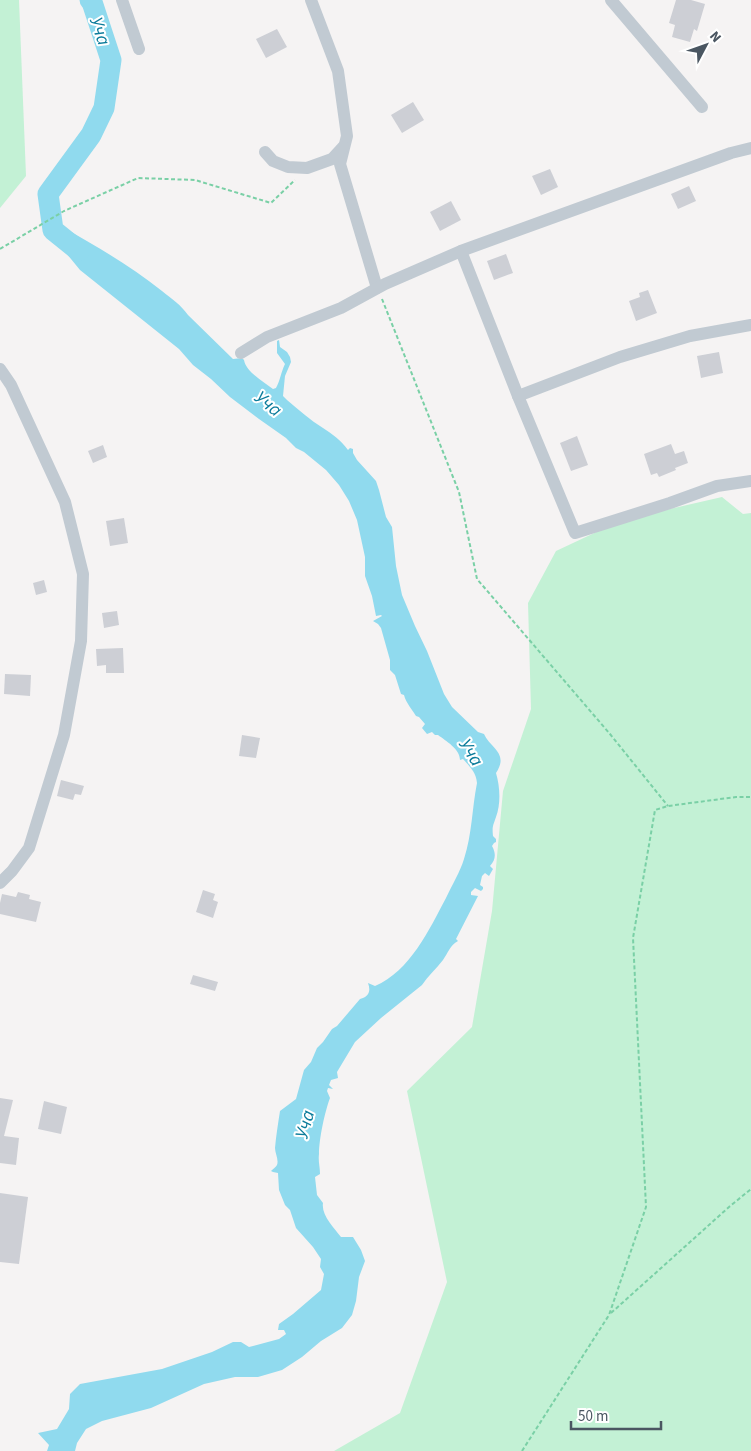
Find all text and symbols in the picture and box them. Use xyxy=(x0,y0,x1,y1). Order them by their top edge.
water label: Уча xyxy=(82,14,117,49)
north arrow xyxy=(681,20,731,70)
text: N xyxy=(704,27,726,47)
water label: Уча xyxy=(249,385,288,424)
water label: Уча xyxy=(452,734,490,772)
water label: Уча xyxy=(289,1107,322,1142)
scale bar xyxy=(571,1398,661,1430)
text: 50 m xyxy=(578,1406,608,1427)

